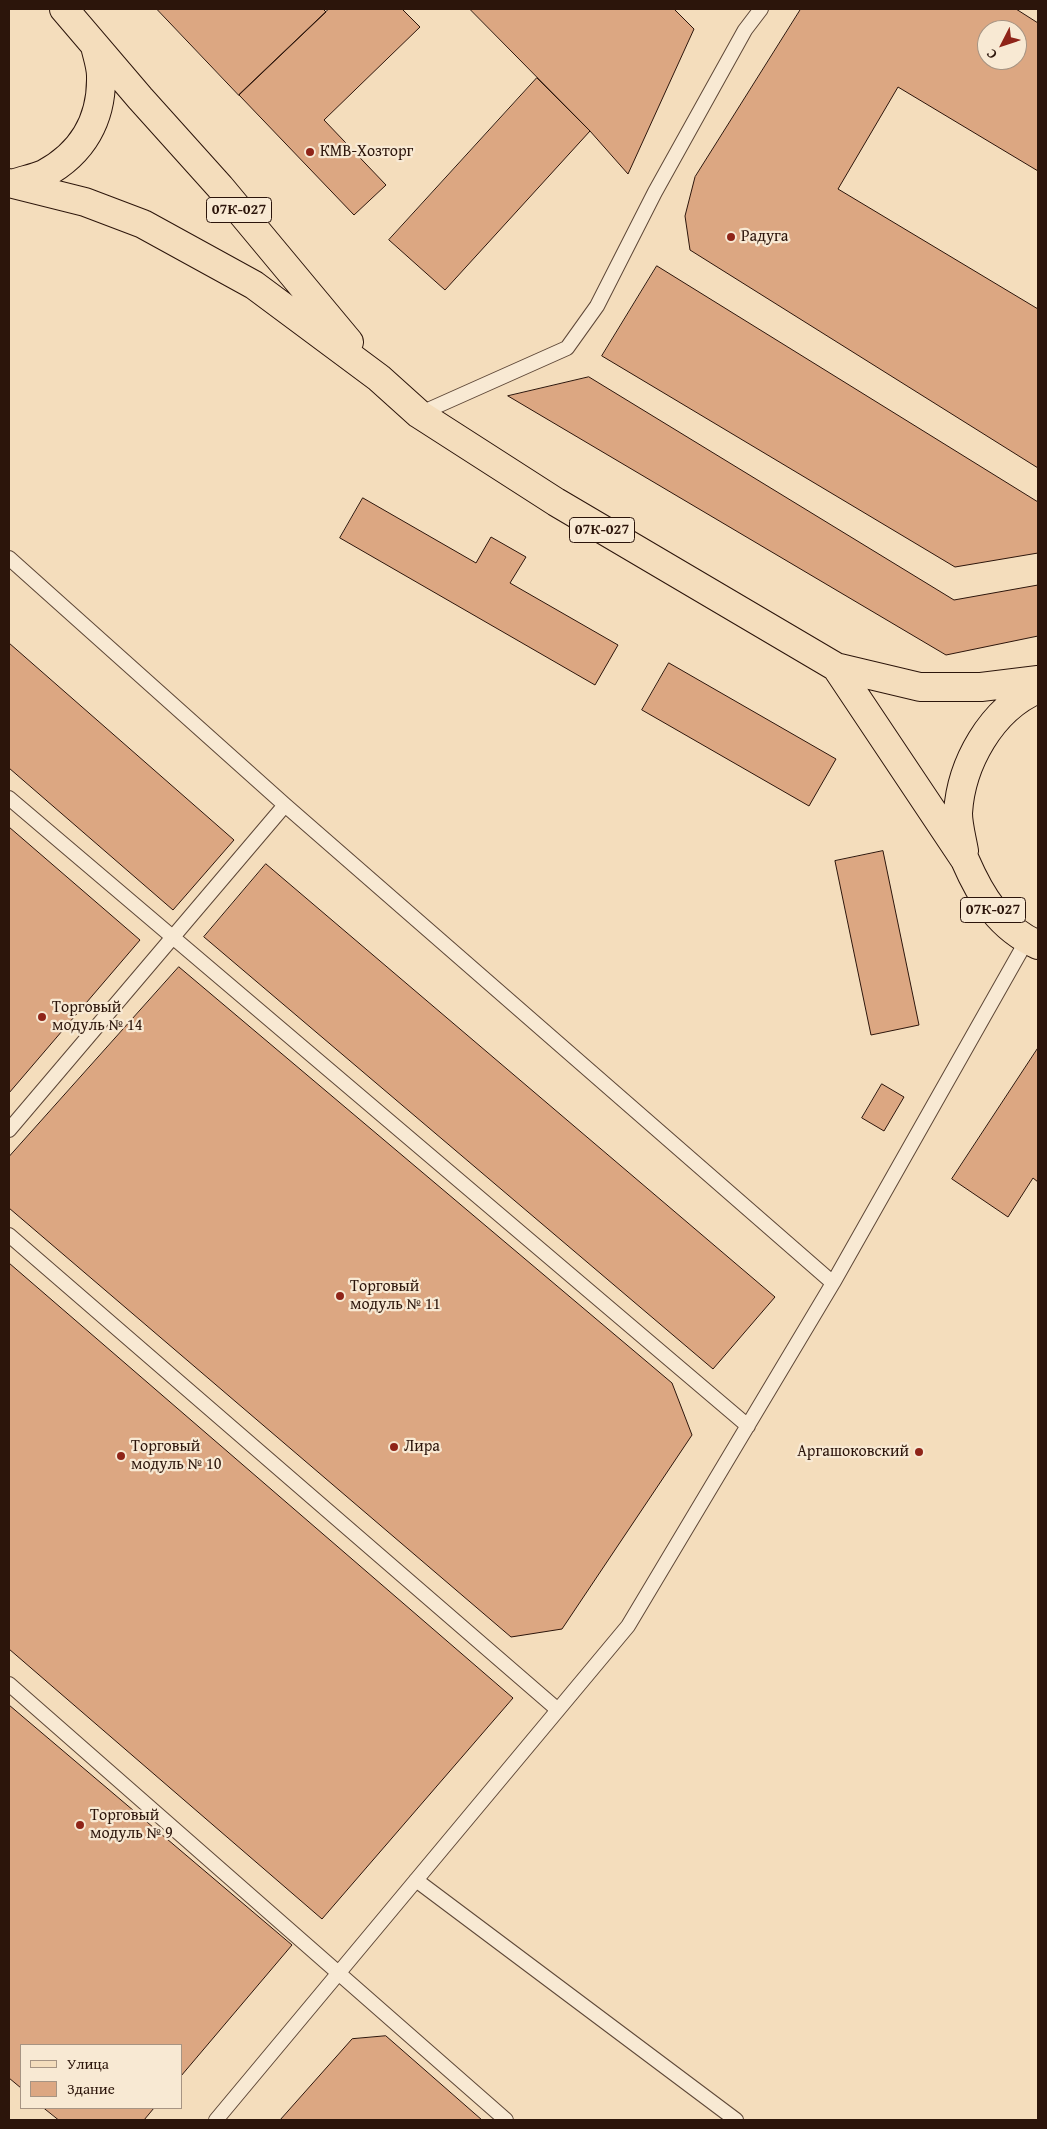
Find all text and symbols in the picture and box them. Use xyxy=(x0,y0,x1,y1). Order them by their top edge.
north arrow xyxy=(977,20,1027,70)
text: С xyxy=(981,45,1002,64)
place label: КМВ-Хозторг xyxy=(320,142,413,162)
marker: КМВ-Хозторг xyxy=(304,146,316,158)
road number: 07К-027 xyxy=(206,198,272,222)
place label: Радуга xyxy=(741,227,788,247)
marker: Радуга xyxy=(725,231,737,243)
road number: 07К-027 xyxy=(570,518,634,542)
road number: 07К-027 xyxy=(960,898,1026,922)
place label: Торговый модуль № 14 xyxy=(52,998,142,1036)
marker: Торговый модуль № 14 xyxy=(36,1011,48,1023)
place label: Торговый модуль № 11 xyxy=(350,1277,440,1315)
marker: Торговый модуль № 11 xyxy=(334,1290,346,1302)
place label: Торговый модуль № 10 xyxy=(131,1437,221,1475)
place label: Лира xyxy=(404,1437,440,1457)
marker: Лира xyxy=(388,1441,400,1453)
place label: Аргашоковский xyxy=(797,1442,909,1462)
marker: Аргашоковский xyxy=(913,1446,925,1458)
marker: Торговый модуль № 10 xyxy=(115,1450,127,1462)
place label: Торговый модуль № 9 xyxy=(90,1806,173,1844)
marker: Торговый модуль № 9 xyxy=(74,1819,86,1831)
legend xyxy=(20,2044,182,2109)
text: Улица xyxy=(67,2053,109,2074)
text: Здание xyxy=(67,2078,115,2099)

